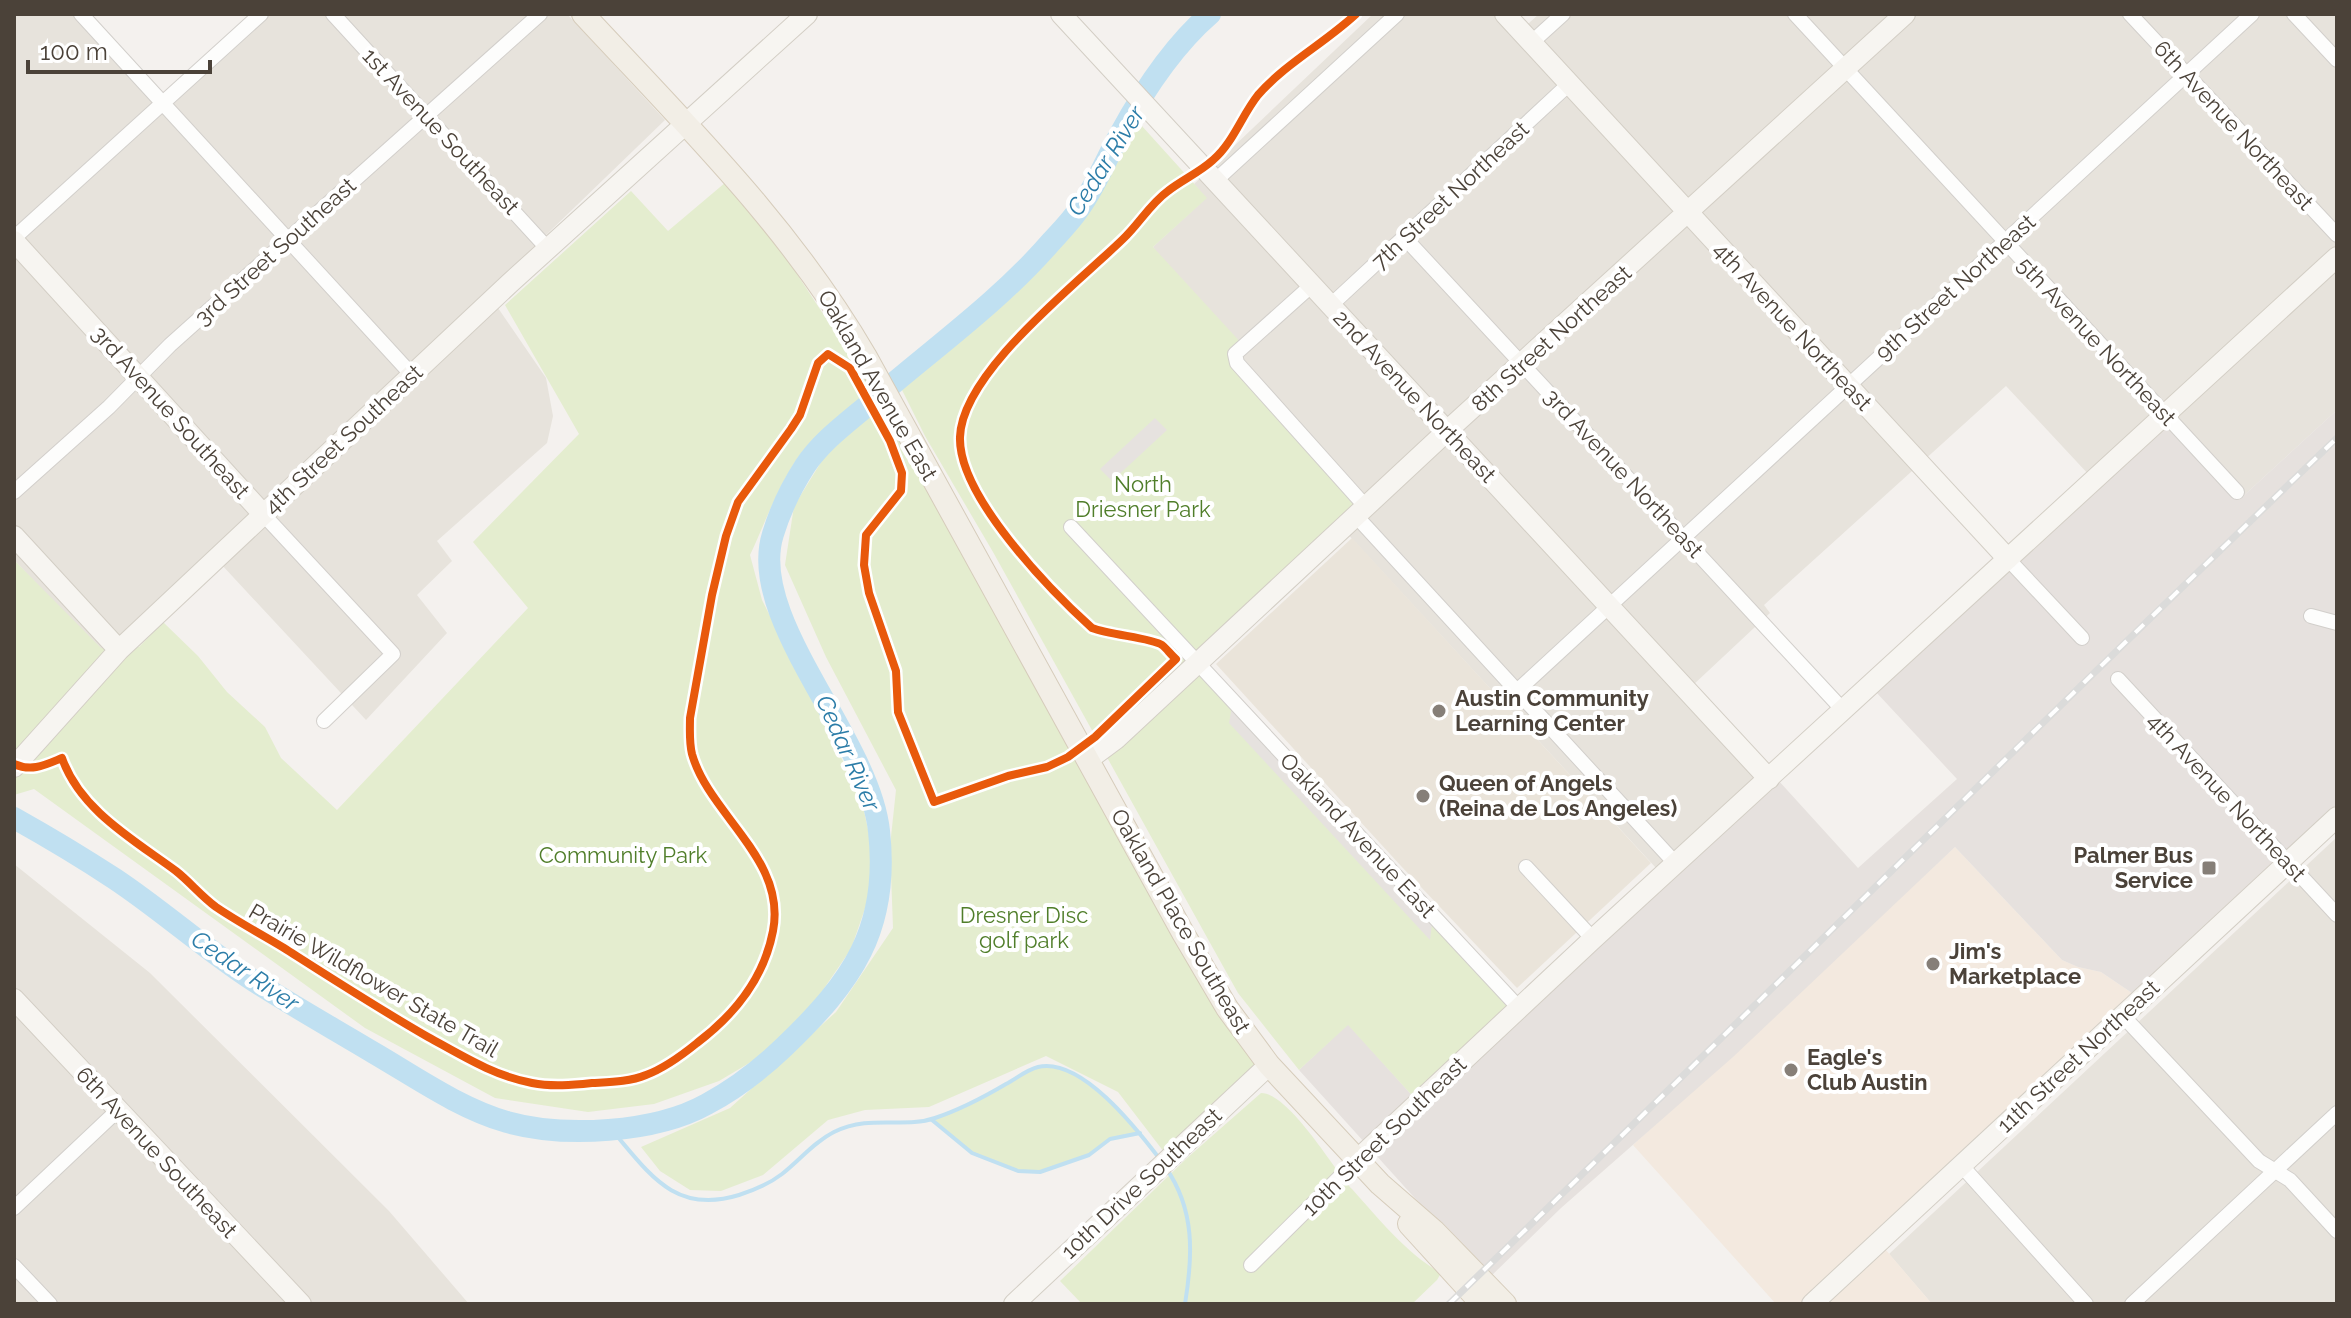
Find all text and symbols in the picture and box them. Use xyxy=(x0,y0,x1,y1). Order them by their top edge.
scale bar xyxy=(28,24,210,74)
street label: 6th Avenue Northeast xyxy=(2149,35,2320,215)
text: 100 m xyxy=(40,37,108,66)
street label: 1st Avenue Southeast xyxy=(357,43,525,220)
water label: Cedar River xyxy=(1060,100,1151,221)
street label: 7th Street Northeast xyxy=(1366,115,1534,274)
street label: 3rd Street Southeast xyxy=(189,171,361,330)
street label: 9th Street Northeast xyxy=(1870,208,2041,366)
street label: 4th Avenue Northeast xyxy=(1708,236,1878,416)
street label: 5th Avenue Northeast xyxy=(2012,251,2182,431)
street label: 8th Street Northeast xyxy=(1466,259,1637,417)
street label: Oakland Avenue East xyxy=(813,285,943,485)
street label: 2nd Avenue Northeast xyxy=(1328,304,1502,488)
street label: 3rd Avenue Southeast xyxy=(87,320,256,504)
street label: 4th Street Southeast xyxy=(258,358,428,519)
street label: 3rd Avenue Northeast xyxy=(1539,383,1709,563)
park label: North Driesner Park xyxy=(1075,471,1211,522)
place label: Austin Community Learning Center xyxy=(1455,685,1649,736)
water label: Cedar River xyxy=(810,690,887,816)
marker: Austin Community Learning Center xyxy=(1430,702,1448,720)
street label: 4th Avenue Northeast xyxy=(2142,707,2312,887)
street label: Oakland Avenue East xyxy=(1275,747,1441,923)
place label: Queen of Angels (Reina de Los Angeles) xyxy=(1439,770,1677,821)
marker: Queen of Angels (Reina de Los Angeles) xyxy=(1414,787,1432,805)
street label: Oakland Place Southeast xyxy=(1106,804,1256,1038)
park label: Community Park xyxy=(539,842,708,868)
place label: Palmer Bus Service xyxy=(2073,842,2193,893)
marker: Palmer Bus Service xyxy=(2200,859,2218,877)
street label: Prairie Wildflower State Trail xyxy=(245,898,503,1062)
park label: Dresner Disc golf park xyxy=(960,902,1088,953)
water label: Cedar River xyxy=(186,924,305,1018)
place label: Jim's Marketplace xyxy=(1949,938,2081,989)
marker: Jim's Marketplace xyxy=(1924,955,1942,973)
street label: 11th Street Northeast xyxy=(1992,974,2165,1138)
place label: Eagle's Club Austin xyxy=(1807,1044,1928,1095)
street label: 10th Street Southeast xyxy=(1297,1051,1472,1221)
street label: 6th Avenue Southeast xyxy=(71,1061,243,1243)
marker: Eagle's Club Austin xyxy=(1782,1061,1800,1079)
street label: 10th Drive Southeast xyxy=(1056,1102,1227,1264)

